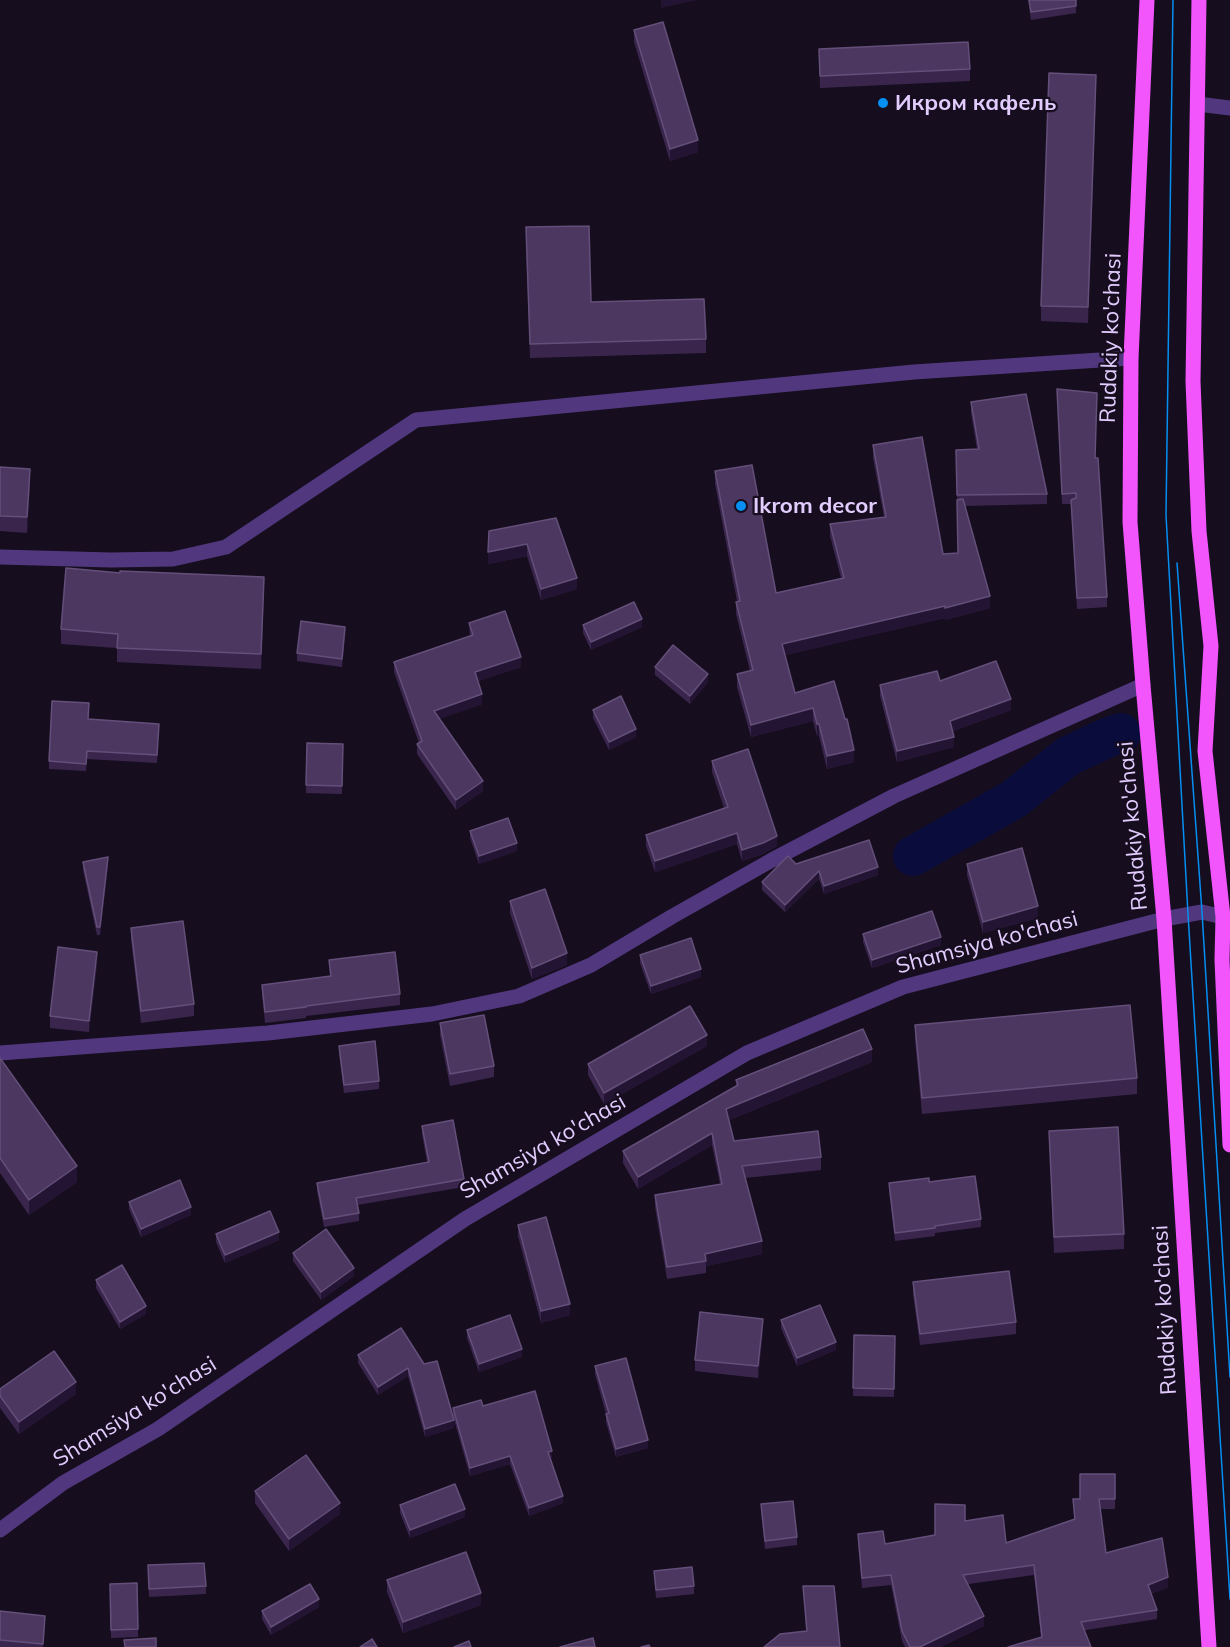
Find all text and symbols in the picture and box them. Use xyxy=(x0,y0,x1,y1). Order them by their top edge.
place label: Икром кафель xyxy=(895,90,1056,116)
marker: Икром кафель xyxy=(876,96,890,110)
street label: Rudakiy ko'chasi xyxy=(1095,253,1127,423)
place label: Ikrom decor xyxy=(753,493,877,519)
marker: Ikrom decor xyxy=(734,499,748,513)
street label: Rudakiy ko'chasi xyxy=(1112,740,1154,912)
street label: Shamsiya ko'chasi xyxy=(893,906,1081,980)
street label: Shamsiya ko'chasi xyxy=(455,1089,631,1205)
street label: Rudakiy ko'chasi xyxy=(1147,1224,1183,1396)
street label: Shamsiya ko'chasi xyxy=(49,1351,221,1473)

